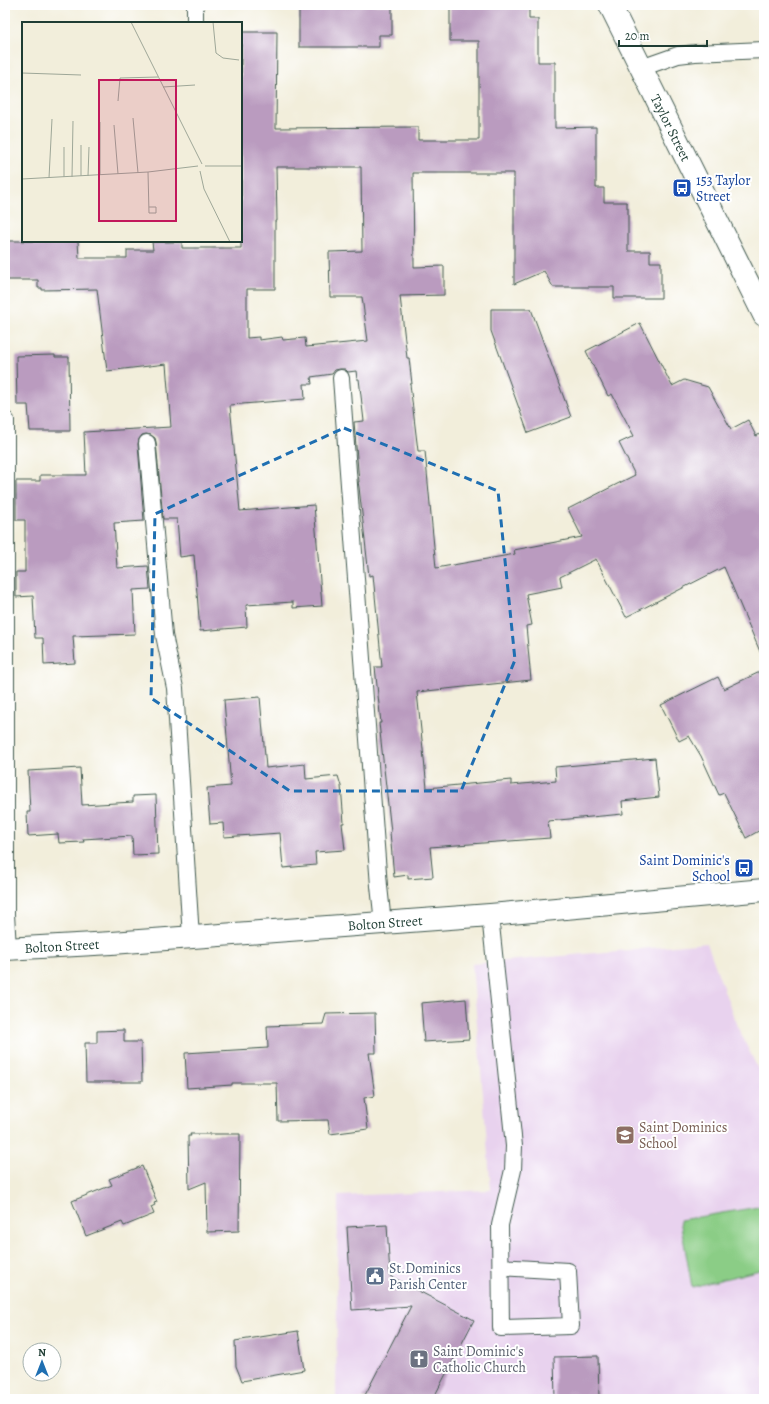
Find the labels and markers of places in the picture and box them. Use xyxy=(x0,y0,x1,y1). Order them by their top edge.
place label: 153 Taylor Street xyxy=(696,171,751,206)
bus stop icon: 153 Taylor Street xyxy=(671,177,693,199)
place label: Saint Dominic's School xyxy=(639,851,731,886)
bus stop icon: Saint Dominic's School xyxy=(733,857,755,879)
place label: Saint Dominics School xyxy=(639,1118,727,1153)
school or university icon: Saint Dominics School xyxy=(614,1124,636,1146)
place label: St.Dominics Parish Center xyxy=(389,1259,467,1294)
public building icon: St.Dominics Parish Center xyxy=(364,1265,386,1287)
place label: Saint Dominic's Catholic Church xyxy=(433,1342,526,1377)
church icon: Saint Dominic's Catholic Church xyxy=(408,1348,430,1370)

